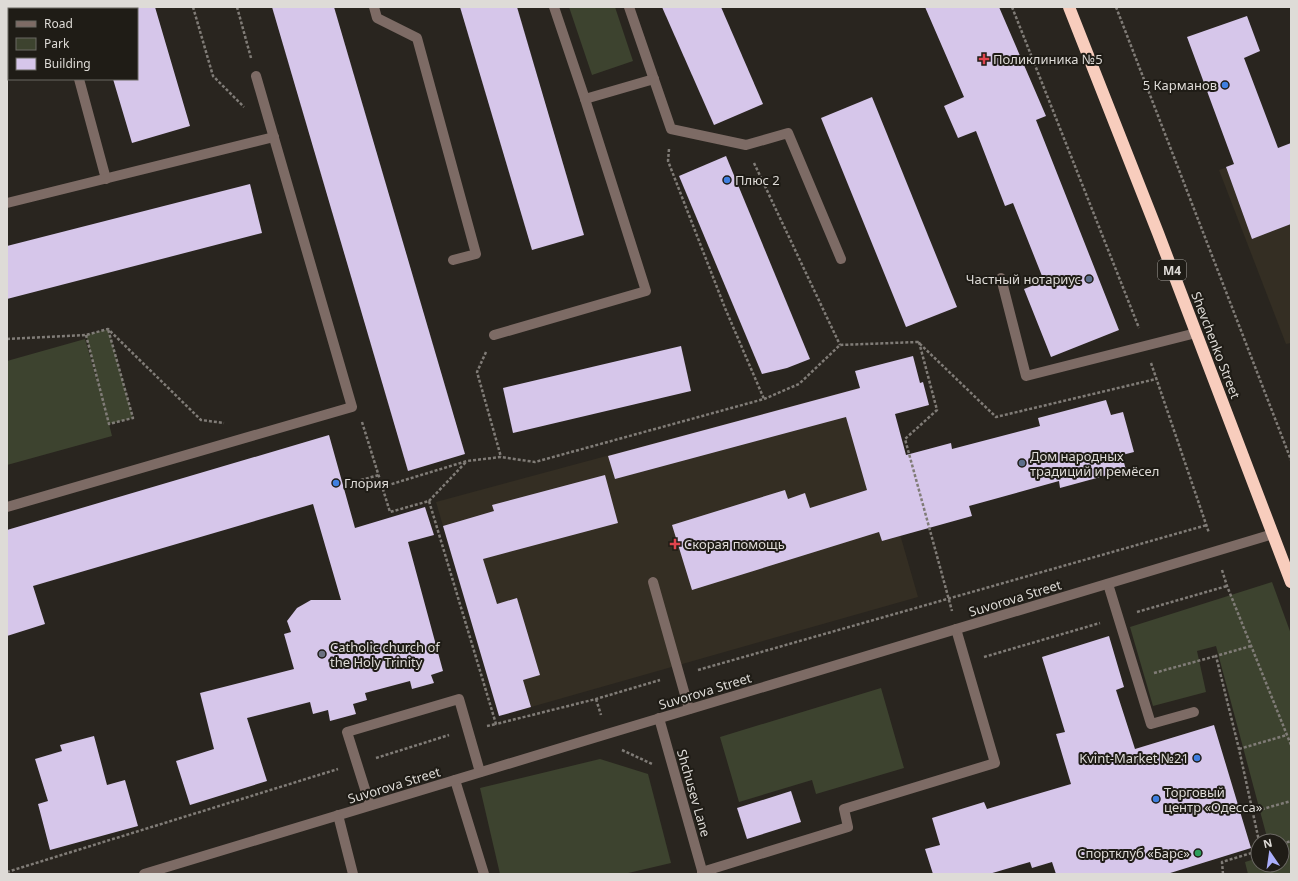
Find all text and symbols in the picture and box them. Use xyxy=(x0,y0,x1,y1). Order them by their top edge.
legend xyxy=(8,8,138,80)
text: Road xyxy=(44,15,73,32)
text: Park xyxy=(44,35,70,52)
place label: Поликлиника №5 xyxy=(993,50,1103,68)
marker: Поликлиника №5 xyxy=(978,53,990,65)
text: Building xyxy=(44,55,91,72)
place label: 5 Карманов xyxy=(1143,76,1217,94)
marker: 5 Карманов xyxy=(1220,80,1230,90)
place label: Плюс 2 xyxy=(735,171,780,189)
marker: Плюс 2 xyxy=(722,175,732,185)
road number: M4 xyxy=(1158,260,1186,280)
place label: Частный нотариус xyxy=(966,270,1081,288)
marker: Частный нотариус xyxy=(1084,274,1094,284)
street label: Shevchenko Street xyxy=(1187,289,1245,401)
place label: Дом народных традиций и ремёсел xyxy=(1030,447,1159,480)
marker: Дом народных традиций и ремёсел xyxy=(1017,458,1027,468)
place label: Глория xyxy=(344,474,389,492)
marker: Глория xyxy=(331,478,341,488)
place label: Скорая помощь xyxy=(684,535,785,553)
marker: Скорая помощь xyxy=(669,538,681,550)
street label: Suvorova Street xyxy=(966,575,1064,621)
place label: Catholic church of the Holy Trinity xyxy=(330,638,441,671)
marker: Catholic church of the Holy Trinity xyxy=(317,649,327,659)
street label: Suvorova Street xyxy=(656,668,754,714)
street label: Shchusev Lane xyxy=(673,747,715,839)
place label: Kvint-Market №21 xyxy=(1079,749,1189,767)
marker: Kvint-Market №21 xyxy=(1192,753,1202,763)
street label: Suvorova Street xyxy=(345,762,443,808)
place label: Торговый центр «Одесса» xyxy=(1164,783,1263,816)
marker: Торговый центр «Одесса» xyxy=(1151,794,1161,804)
north arrow xyxy=(1250,833,1290,873)
text: N xyxy=(1262,834,1274,851)
place label: Спортклуб «Барс» xyxy=(1077,844,1190,862)
marker: Спортклуб «Барс» xyxy=(1193,848,1203,858)

